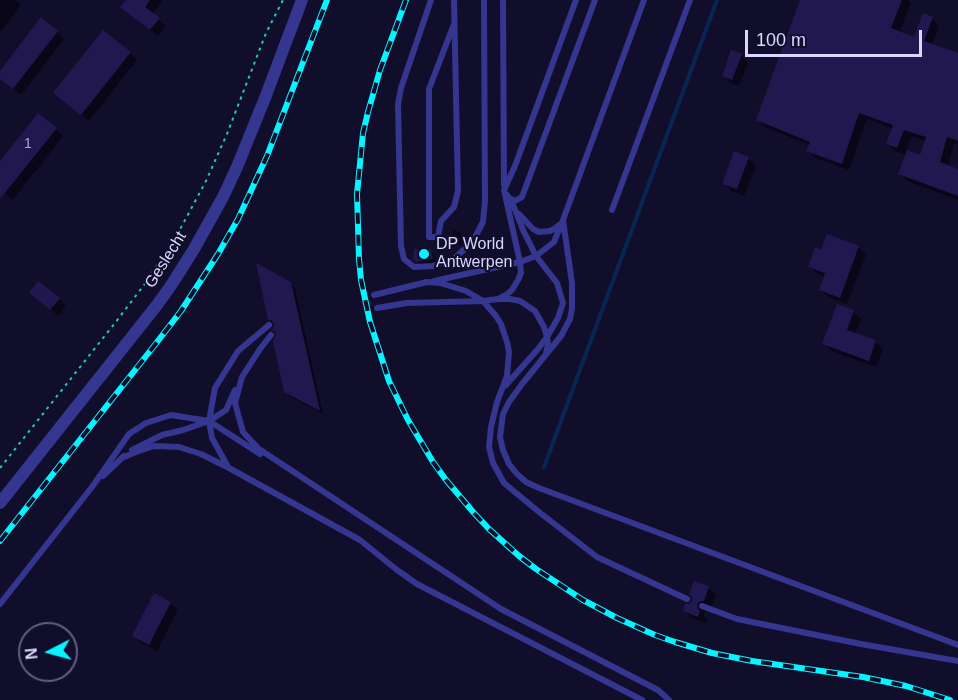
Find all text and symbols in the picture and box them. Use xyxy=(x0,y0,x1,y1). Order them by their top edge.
scale bar xyxy=(748,18,925,56)
text: 100 m xyxy=(756,30,806,50)
house number: 1 xyxy=(24,136,32,152)
street label: Geslecht xyxy=(141,228,191,292)
place label: DP World Antwerpen xyxy=(436,235,512,273)
marker: DP World Antwerpen xyxy=(417,247,431,261)
north arrow xyxy=(18,622,78,682)
text: N xyxy=(23,647,41,660)

